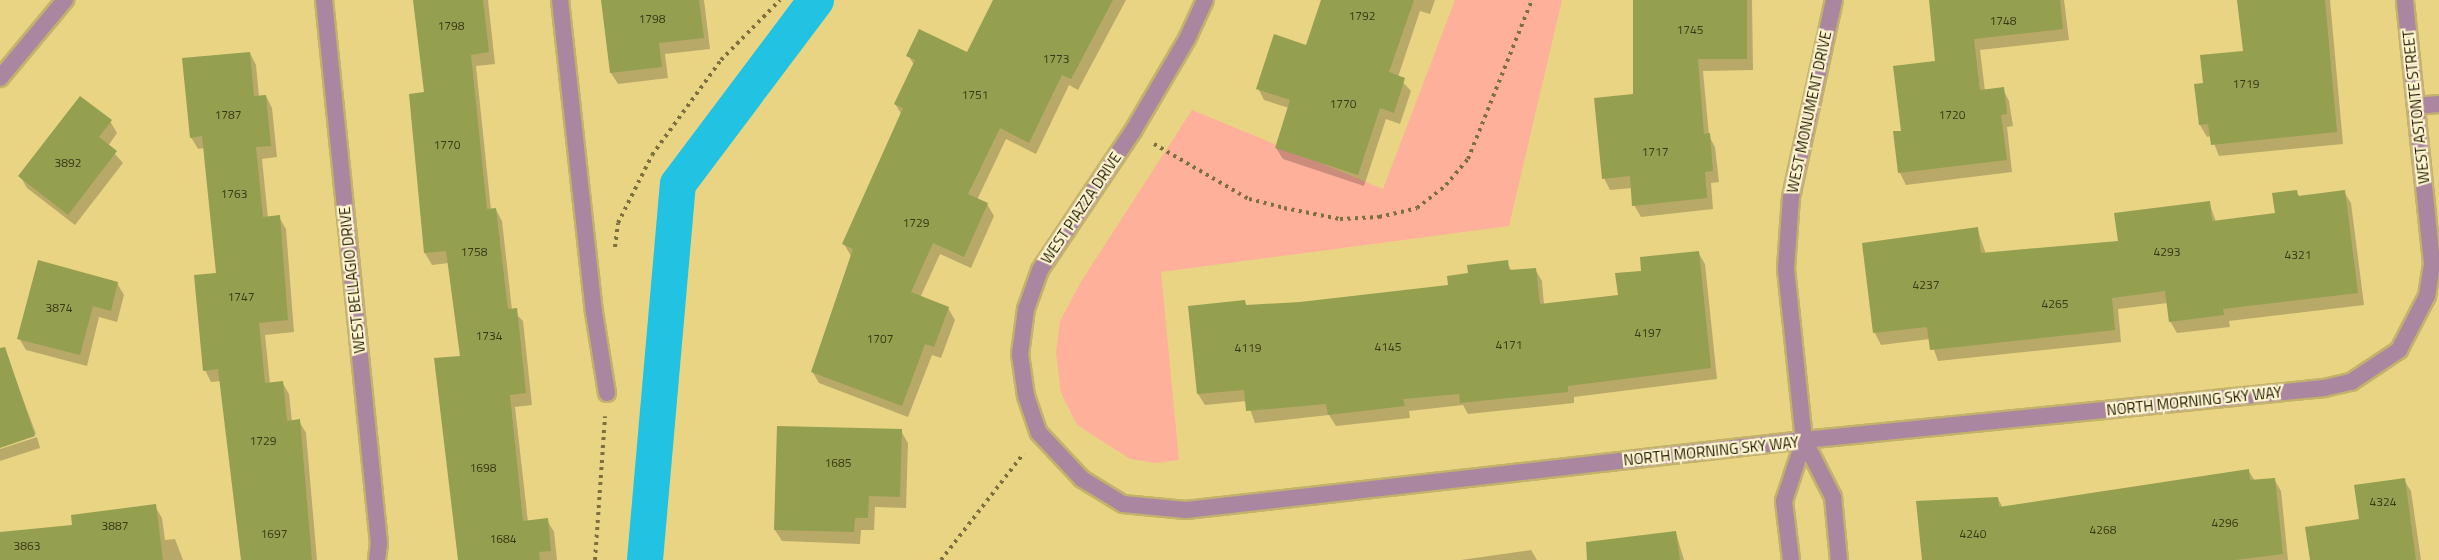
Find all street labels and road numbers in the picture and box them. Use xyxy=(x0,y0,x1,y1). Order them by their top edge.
street label: WEST MONUMENT DRIVE xyxy=(1783,29,1835,195)
street label: WEST ASTONTE STREET xyxy=(2399,29,2433,185)
street label: WEST PIAZZA DRIVE xyxy=(1037,149,1125,267)
street label: WEST BELLAGIO DRIVE xyxy=(335,206,369,354)
street label: NORTH MORNING SKY WAY xyxy=(2106,383,2282,419)
street label: NORTH MORNING SKY WAY xyxy=(1623,433,1799,469)

